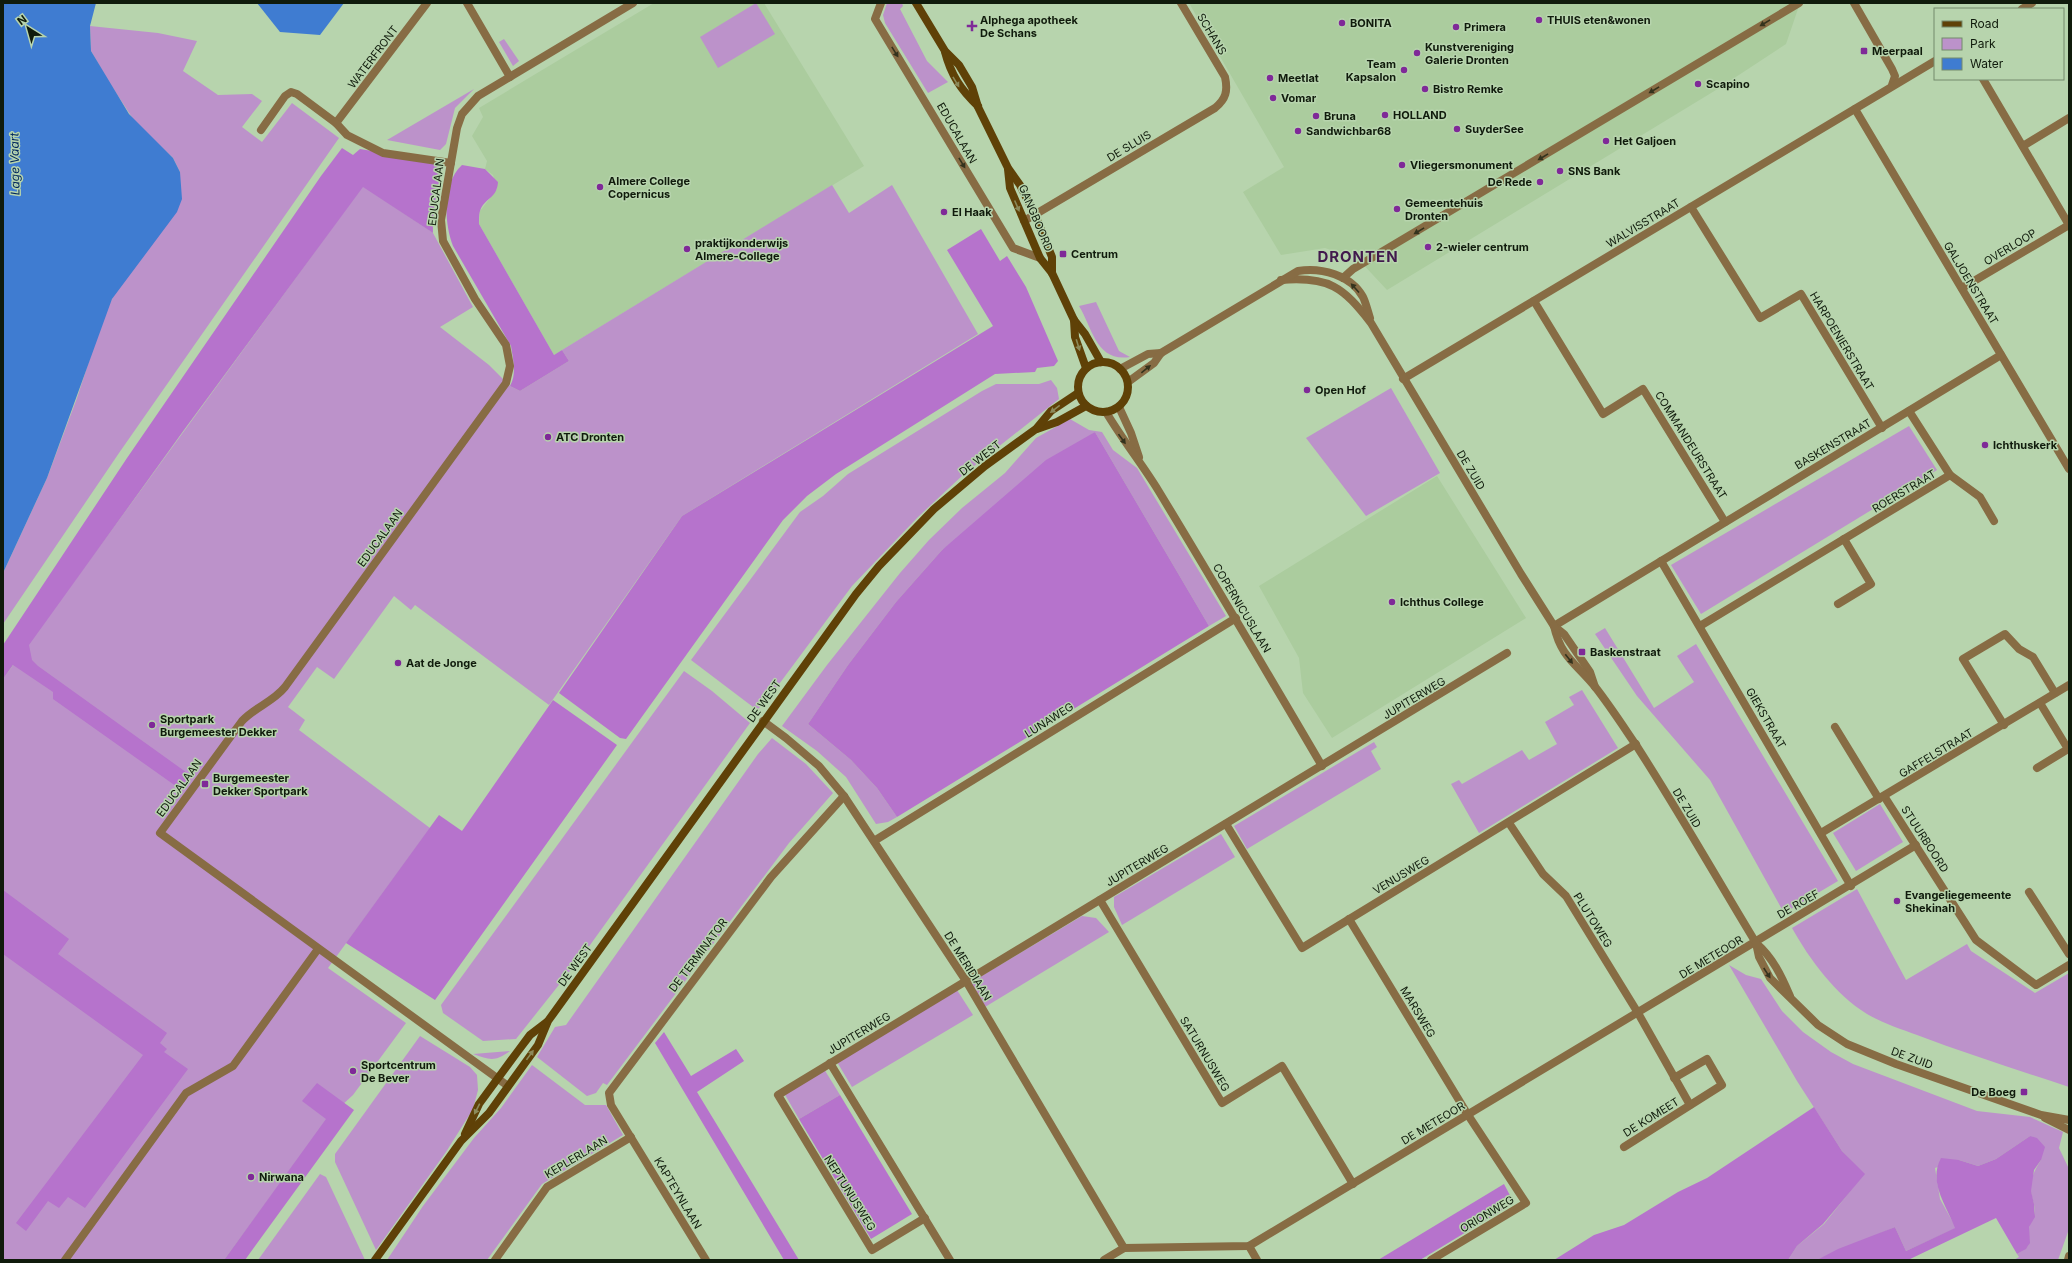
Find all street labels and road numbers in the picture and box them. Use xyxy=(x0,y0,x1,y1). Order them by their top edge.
street label: SCHANS xyxy=(1194,11,1230,57)
street label: WATERFRONT xyxy=(345,23,401,91)
street label: EDUCALAAN xyxy=(934,100,980,166)
street label: DE SLUIS xyxy=(1104,127,1154,165)
street label: EDUCALAAN xyxy=(425,157,447,227)
street label: GANGBOORD xyxy=(1016,183,1056,254)
street label: WALVISSTRAAT xyxy=(1604,195,1682,251)
street label: OVERLOOP xyxy=(1981,226,2039,268)
street label: GALJOENSTRAAT xyxy=(1941,239,2001,327)
street label: HARPOENIERSTRAAT xyxy=(1807,289,1877,393)
street label: COMMANDEURSTRAAT xyxy=(1652,388,1730,502)
street label: BASKENSTRAAT xyxy=(1792,416,1874,472)
street label: DE WEST xyxy=(956,437,1004,479)
street label: DE ZUID xyxy=(1454,448,1488,492)
street label: ROERSTRAAT xyxy=(1870,466,1938,516)
street label: EDUCALAAN xyxy=(354,506,406,570)
street label: COPERNICUSLAAN xyxy=(1210,561,1274,655)
street label: JUPITERWEG xyxy=(1380,674,1448,722)
street label: DE WEST xyxy=(744,677,784,725)
street label: GIEKSTRAAT xyxy=(1743,685,1789,751)
street label: LUNAWEG xyxy=(1022,699,1076,741)
street label: GAFFELSTRAAT xyxy=(1896,725,1976,781)
street label: EDUCALAAN xyxy=(153,756,205,820)
street label: DE ZUID xyxy=(1670,786,1704,830)
street label: STUURBOORD xyxy=(1898,803,1952,875)
street label: JUPITERWEG xyxy=(1103,841,1171,889)
street label: VENUSWEG xyxy=(1370,853,1432,897)
street label: DE ROEF xyxy=(1774,886,1822,922)
street label: PLUTOWEG xyxy=(1571,890,1615,950)
street label: DE TERMINATOR xyxy=(666,915,730,995)
street label: DE MERIDIAAN xyxy=(941,929,995,1003)
street label: DE METEOOR xyxy=(1677,933,1745,981)
street label: DE WEST xyxy=(555,941,595,989)
street label: MARSWEG xyxy=(1397,984,1439,1040)
street label: JUPITERWEG xyxy=(825,1009,893,1057)
street label: SATURNUSWEG xyxy=(1177,1014,1233,1094)
street label: DE ZUID xyxy=(1889,1044,1935,1072)
street label: DE KOMEET xyxy=(1620,1094,1682,1140)
street label: DE METEOOR xyxy=(1399,1099,1467,1147)
street label: KEPLERLAAN xyxy=(542,1133,610,1181)
street label: NEPTUNUSWEG xyxy=(821,1153,879,1233)
street label: KAPTEYNLAAN xyxy=(651,1155,705,1231)
street label: ORIONWEG xyxy=(1457,1192,1517,1236)

